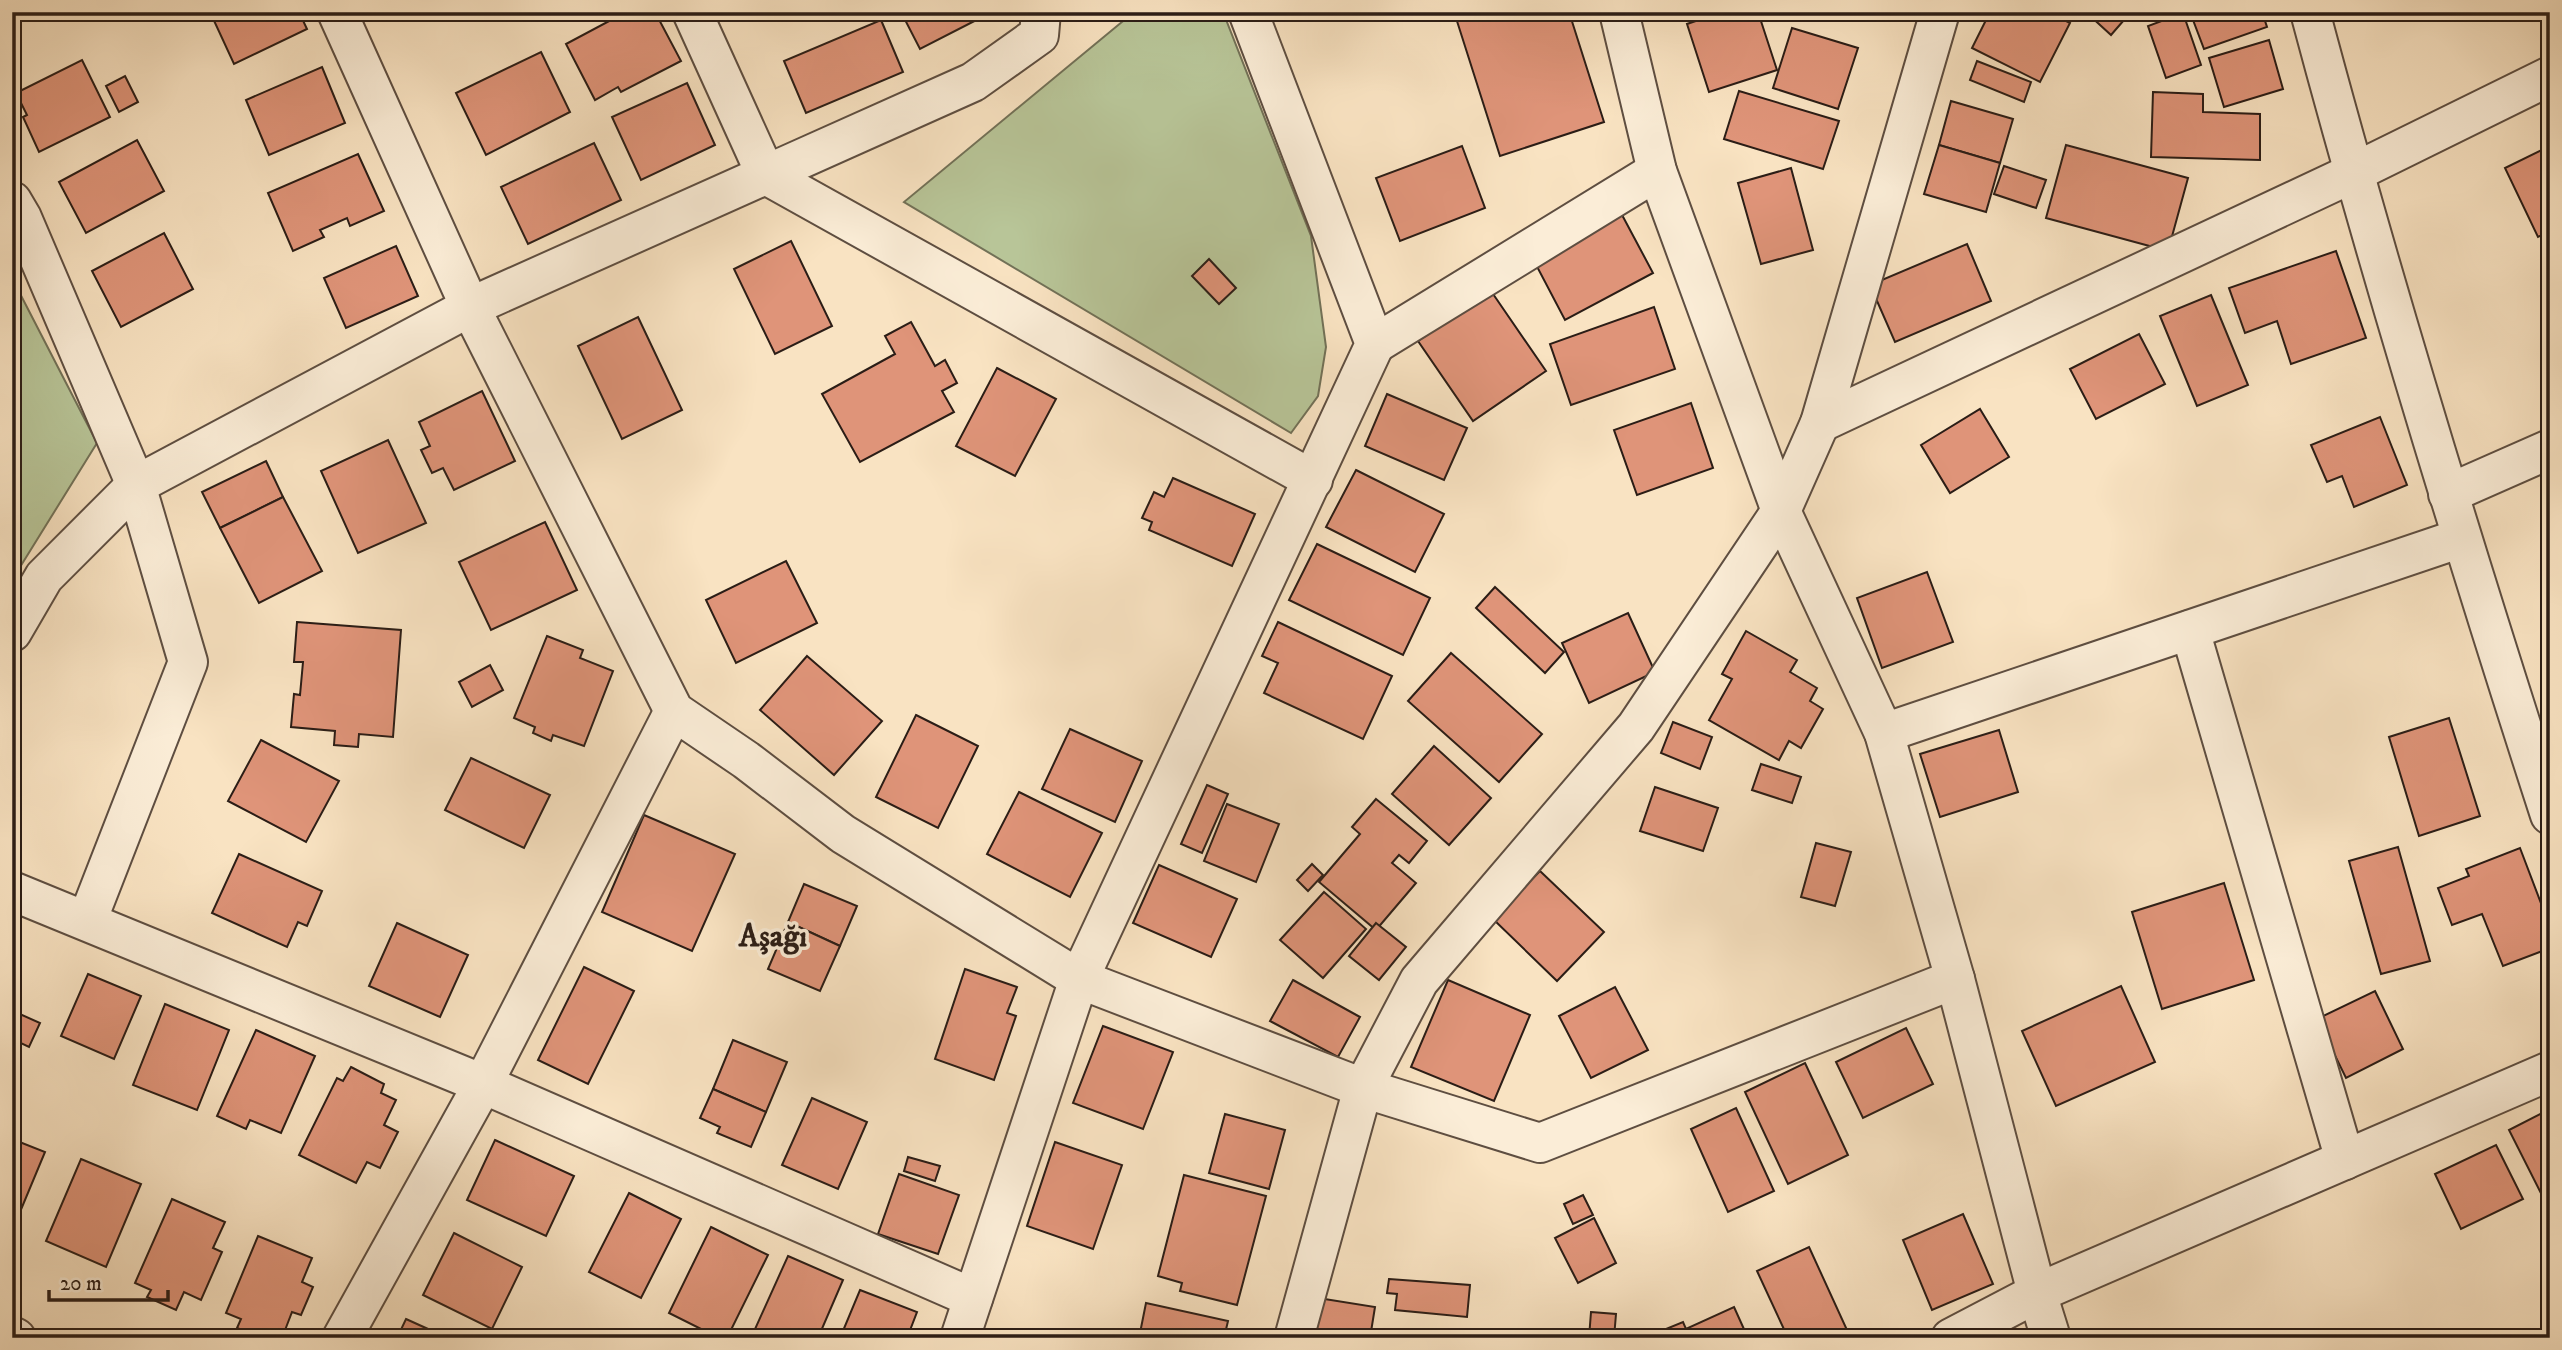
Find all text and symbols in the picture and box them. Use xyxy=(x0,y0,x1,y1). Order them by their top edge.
district label: Aşağı xyxy=(738,917,807,957)
scale bar xyxy=(49,1259,168,1303)
text: 20 m xyxy=(60,1271,102,1297)

